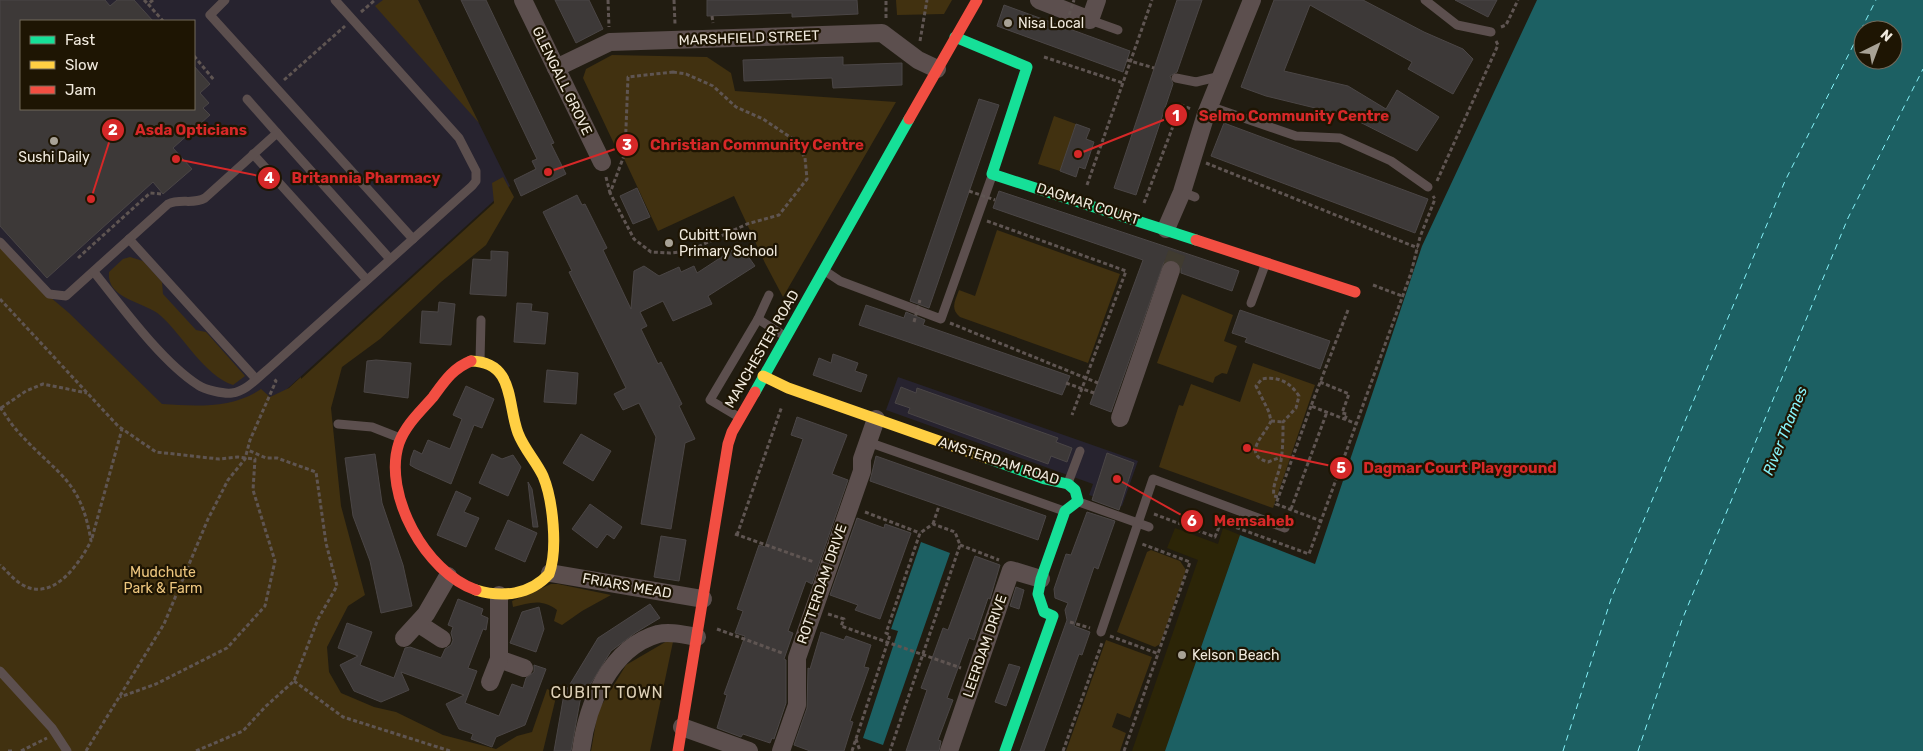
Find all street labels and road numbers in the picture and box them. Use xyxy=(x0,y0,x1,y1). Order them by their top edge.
street label: GLENGALL GROVE xyxy=(528,24,596,138)
street label: MARSHFIELD STREET xyxy=(678,27,820,49)
street label: DAGMAR COURT xyxy=(1034,179,1142,229)
street label: MANCHESTER ROAD xyxy=(721,287,803,411)
street label: AMSTERDAM ROAD xyxy=(937,433,1061,489)
street label: ROTTERDAM DRIVE xyxy=(793,522,851,646)
street label: FRIARS MEAD xyxy=(581,570,673,602)
street label: LEERDAM DRIVE xyxy=(959,592,1011,700)

